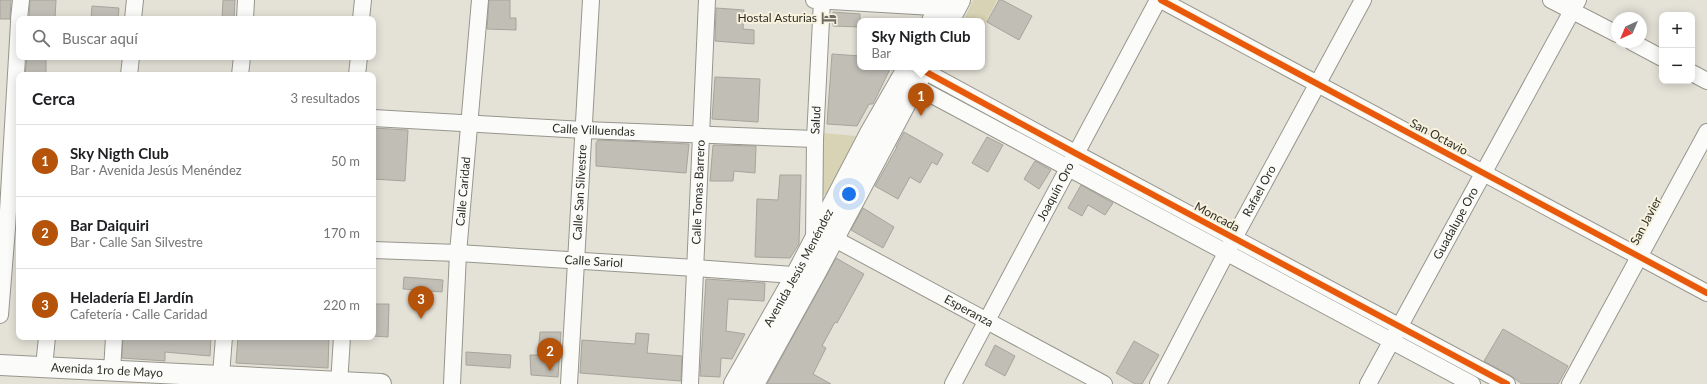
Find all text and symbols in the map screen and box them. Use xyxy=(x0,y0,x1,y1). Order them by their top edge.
hotel icon: Hostal Asturias xyxy=(820,9,838,27)
place label: Hostal Asturias xyxy=(738,10,817,25)
north arrow xyxy=(1611,12,1647,48)
map controls xyxy=(1659,12,1695,84)
button: + xyxy=(1659,12,1695,48)
search box xyxy=(16,16,376,60)
popup xyxy=(857,18,985,70)
icon: search xyxy=(30,27,52,49)
text: Sky Nigth Club xyxy=(872,27,970,45)
text: Buscar aquí xyxy=(62,29,138,47)
text: Bar xyxy=(872,45,891,61)
button: − xyxy=(1659,48,1695,84)
pin: 1 xyxy=(908,83,934,116)
text: Cerca xyxy=(32,88,75,109)
text: 3 resultados xyxy=(290,90,360,106)
street label: Salud xyxy=(807,105,824,135)
street label: San Octavio xyxy=(1408,115,1471,158)
street label: Calle Villuendas xyxy=(552,120,635,139)
street label: Calle Tomas Barrero xyxy=(688,139,708,245)
text: Sky Nigth Club xyxy=(70,144,169,162)
street label: Calle San Silvestre xyxy=(569,144,590,241)
text: 1 xyxy=(41,153,49,169)
text: 50 m xyxy=(331,153,360,169)
street label: Calle Caridad xyxy=(452,156,473,227)
street label: Joaquín Oro xyxy=(1033,159,1077,223)
text: Bar · Avenida Jesús Menéndez xyxy=(70,162,242,178)
street label: Rafael Oro xyxy=(1239,162,1279,219)
your location xyxy=(839,184,859,204)
street label: Guadalupe Oro xyxy=(1430,184,1481,262)
street label: San Javier xyxy=(1627,194,1665,247)
street label: Moncada xyxy=(1192,198,1242,235)
street label: Avenida Jesús Menéndez xyxy=(760,206,837,329)
text: Bar Daiquiri xyxy=(70,216,149,234)
text: 2 xyxy=(41,225,49,241)
text: 170 m xyxy=(323,225,360,241)
text: Bar · Calle San Silvestre xyxy=(70,234,203,250)
street label: Calle Sariol xyxy=(564,252,623,270)
pin: 3 xyxy=(408,286,434,319)
text: Heladería El Jardín xyxy=(70,288,193,306)
street label: Esperanza xyxy=(942,291,996,330)
text: 3 xyxy=(41,297,49,313)
text: 220 m xyxy=(323,297,360,313)
text: Cafetería · Calle Caridad xyxy=(70,306,208,322)
pin: 2 xyxy=(537,338,563,371)
street label: Avenida 1ro de Mayo xyxy=(50,360,163,380)

